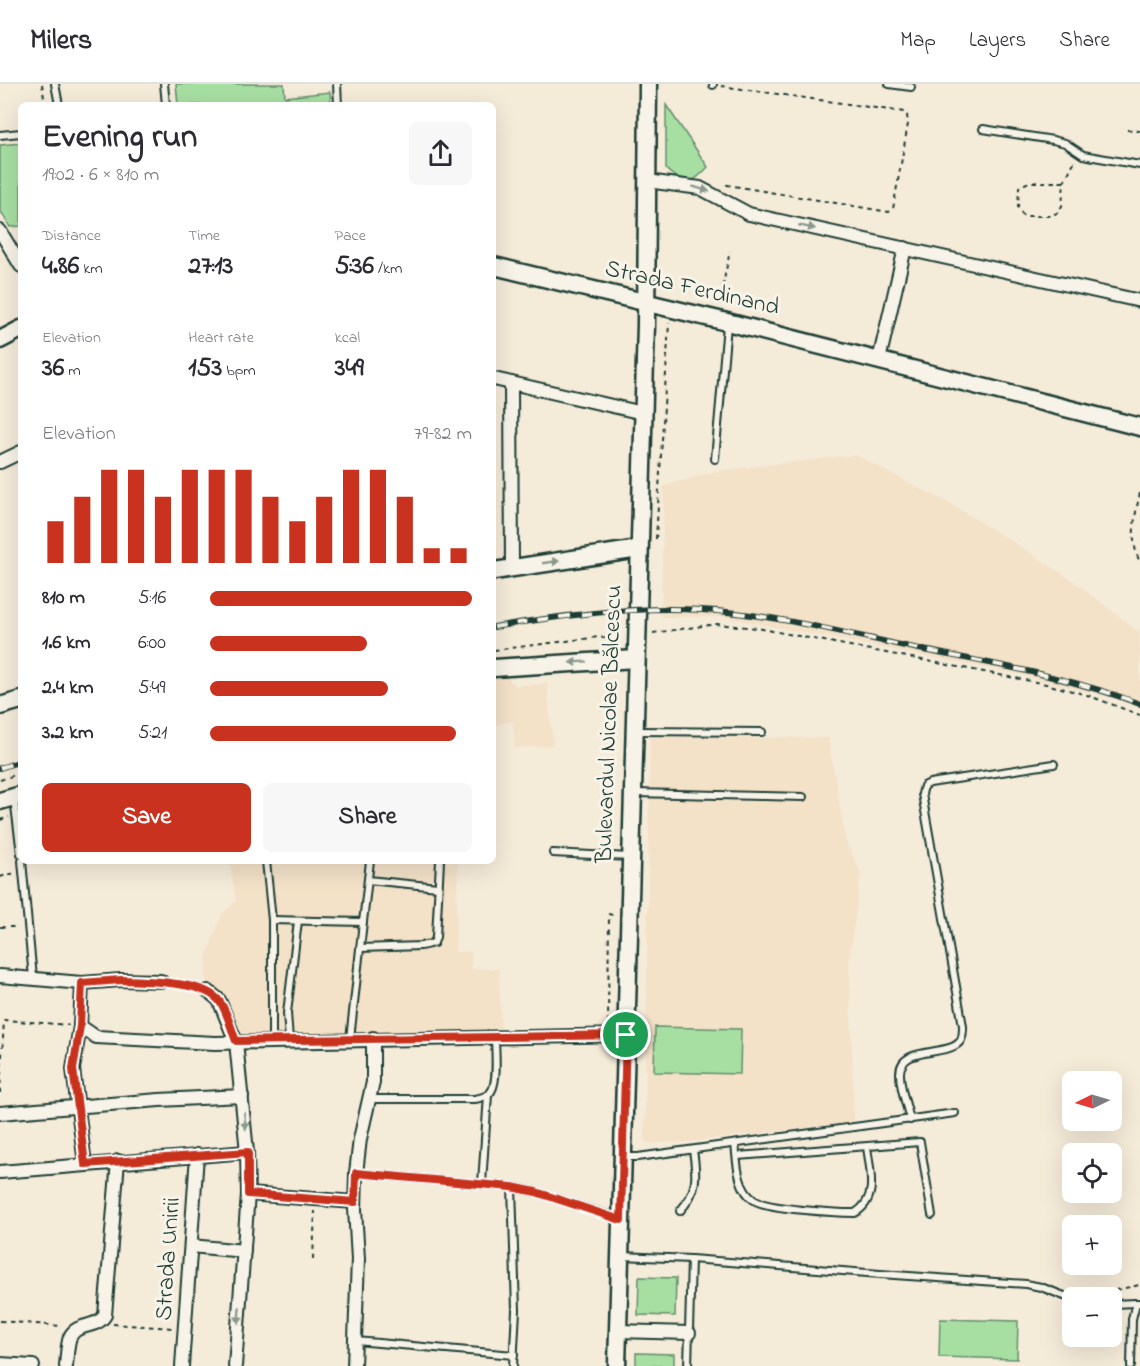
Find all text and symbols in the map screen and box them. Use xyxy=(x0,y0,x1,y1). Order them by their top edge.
text: Milers xyxy=(30,21,92,62)
text: Map xyxy=(900,26,936,56)
text: Layers xyxy=(969,26,1026,56)
text: Share xyxy=(1059,26,1110,56)
text: Evening run xyxy=(42,114,197,162)
button: share xyxy=(409,122,472,185)
text: 19:02 · 6 × 810 m xyxy=(42,161,159,190)
one-way arrow xyxy=(692,185,710,195)
one-way arrow xyxy=(797,222,816,232)
text: Distance xyxy=(42,224,101,248)
text: Time xyxy=(188,224,220,248)
text: Pace xyxy=(335,224,366,248)
text: 4.86 xyxy=(42,248,79,286)
text: 27:13 xyxy=(188,248,233,286)
text: 5:36 xyxy=(335,248,374,286)
street label: Strada Ferdinand xyxy=(601,252,783,326)
text: km xyxy=(79,257,103,281)
text: /km xyxy=(374,257,402,281)
text: Elevation xyxy=(42,326,101,350)
text: Heart rate xyxy=(188,326,254,350)
text: kcal xyxy=(335,326,360,350)
text: 36 xyxy=(42,350,64,388)
text: 153 xyxy=(188,350,222,388)
text: 349 xyxy=(335,350,364,388)
text: m xyxy=(64,359,81,383)
text: bpm xyxy=(222,359,256,383)
text: Elevation xyxy=(42,420,116,449)
text: 79–82 m xyxy=(414,420,472,449)
one-way arrow xyxy=(542,557,561,566)
text: 810 m xyxy=(42,584,85,613)
text: 5:16 xyxy=(138,584,166,613)
street label: Bulevardul Nicolae Bălcescu xyxy=(588,584,632,865)
text: 1.6 km xyxy=(42,629,91,658)
text: 6:00 xyxy=(138,629,166,658)
one-way arrow xyxy=(568,658,587,667)
text: 2.4 km xyxy=(42,674,94,703)
text: 5:49 xyxy=(138,674,165,703)
text: 3.2 km xyxy=(42,719,94,748)
text: 5:21 xyxy=(138,719,167,748)
button: Save xyxy=(42,783,251,852)
button: Share xyxy=(263,783,472,852)
pin xyxy=(600,1009,651,1060)
icon: arrive xyxy=(609,1018,642,1051)
north arrow xyxy=(1062,1071,1122,1131)
map controls xyxy=(1062,1071,1122,1347)
one-way arrow xyxy=(240,1111,250,1130)
button: locate xyxy=(1062,1143,1122,1203)
street label: Strada Unirii xyxy=(147,1196,191,1322)
button: + xyxy=(1062,1215,1122,1275)
button: − xyxy=(1062,1287,1122,1347)
one-way arrow xyxy=(234,1306,244,1325)

